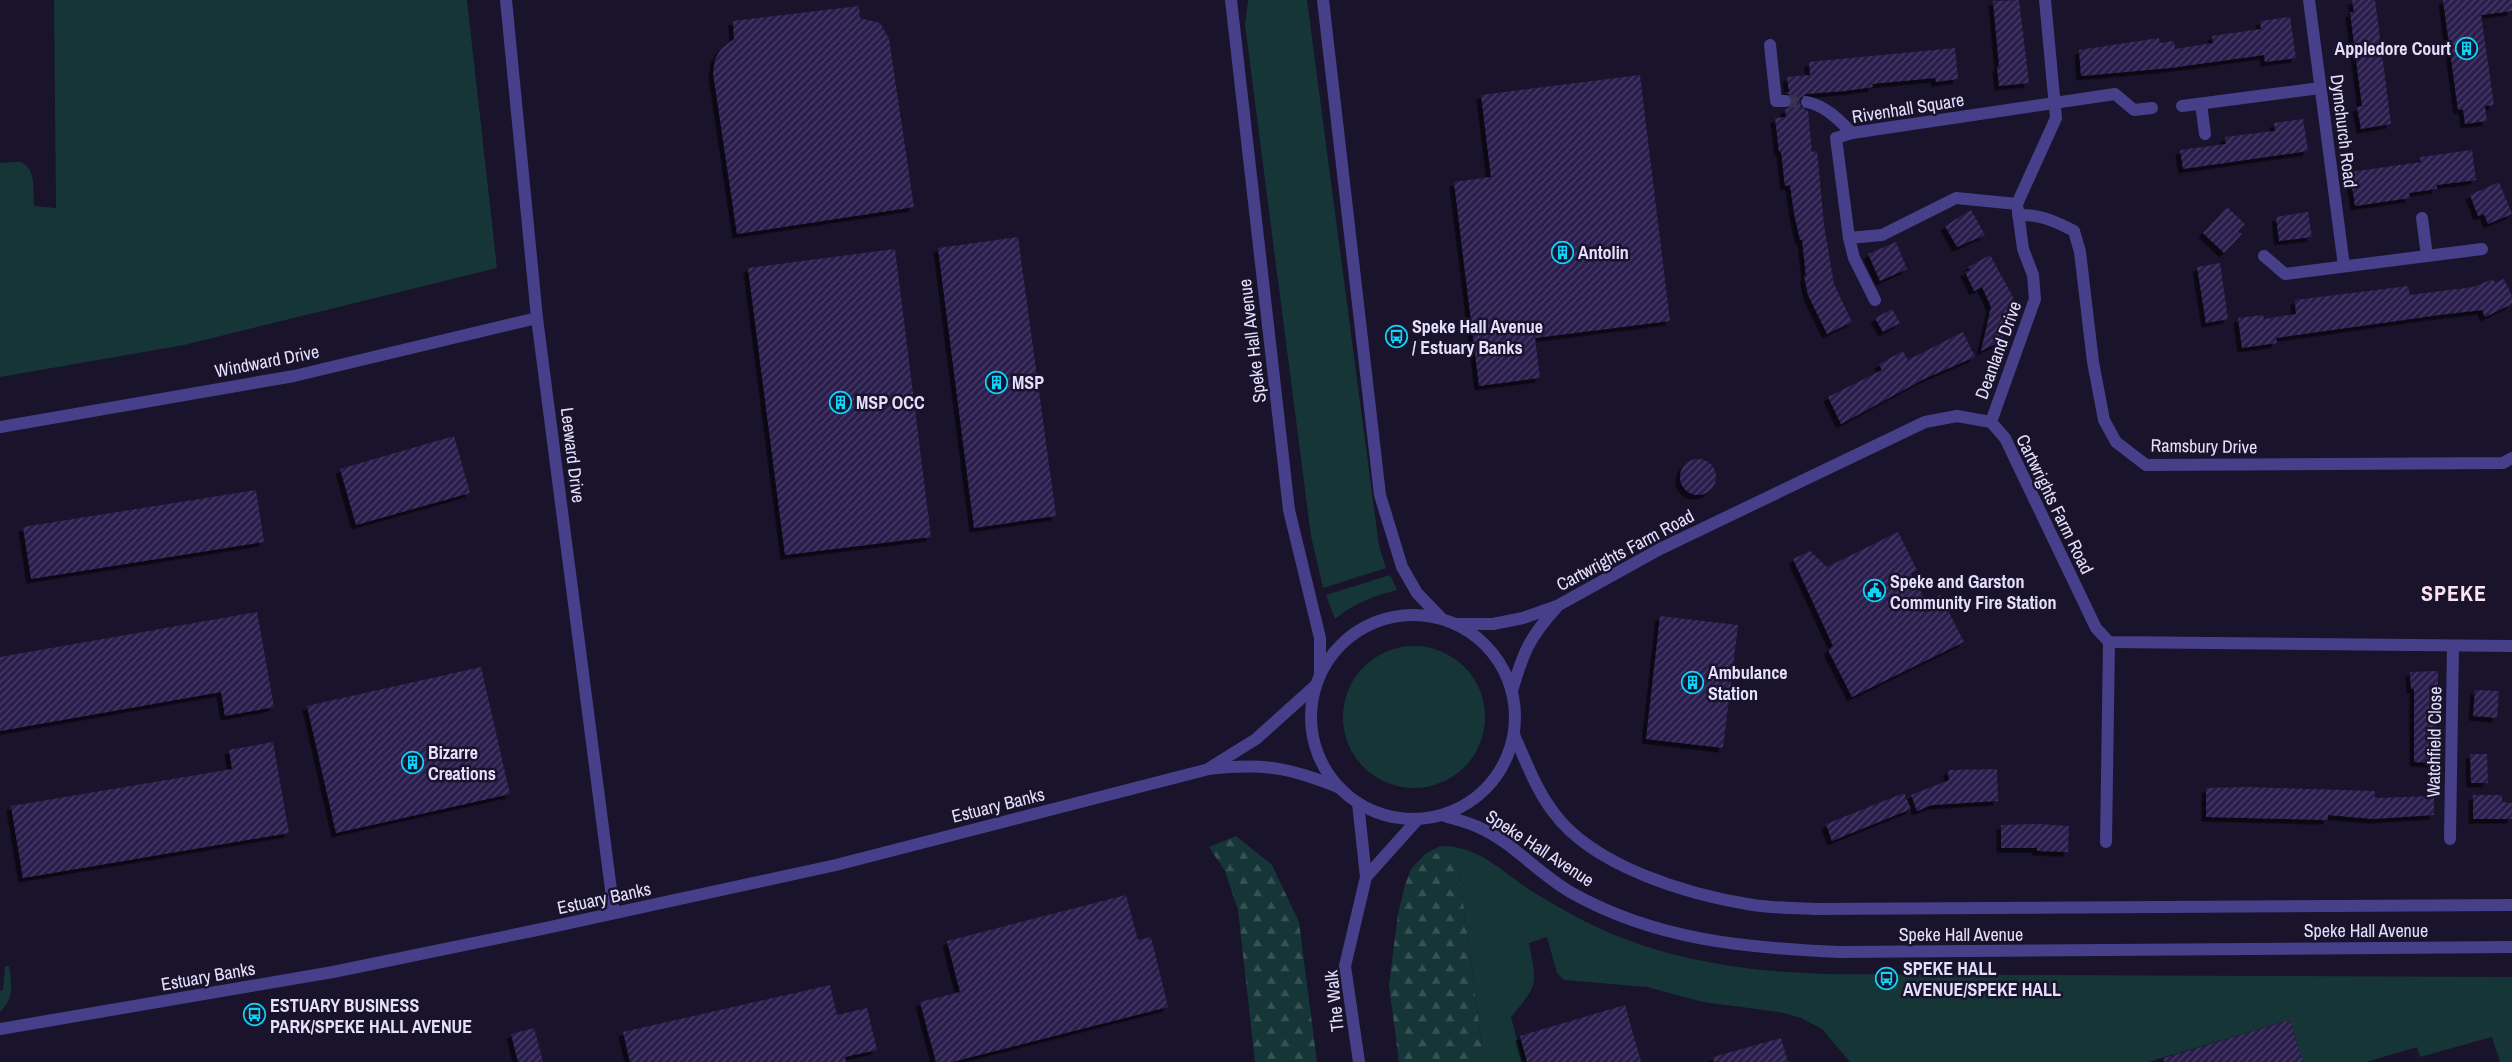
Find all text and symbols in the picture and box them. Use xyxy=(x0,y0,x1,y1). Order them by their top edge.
place label: Appledore Court xyxy=(2335,36,2451,61)
building icon: Appledore Court xyxy=(2455,36,2479,60)
street label: Dymchurch Road xyxy=(2325,73,2363,189)
street label: Rivenhall Square xyxy=(1850,87,1966,129)
building icon: Antolin xyxy=(1550,240,1574,264)
place label: Antolin xyxy=(1578,240,1629,265)
street label: Speke Hall Avenue xyxy=(1232,278,1272,404)
street label: Deanland Drive xyxy=(1969,298,2027,402)
place label: Speke Hall Avenue / Estuary Banks xyxy=(1412,314,1543,360)
bus stop icon: Speke Hall Avenue / Estuary Banks xyxy=(1384,324,1408,348)
street label: Windward Drive xyxy=(213,339,321,383)
building icon: MSP xyxy=(984,370,1008,394)
place label: MSP xyxy=(1012,370,1044,395)
building icon: MSP OCC xyxy=(828,390,852,414)
place label: MSP OCC xyxy=(856,390,925,415)
street label: Leeward Drive xyxy=(555,406,591,504)
street label: Cartwrights Farm Road xyxy=(2010,430,2100,578)
street label: Ramsbury Drive xyxy=(2150,433,2258,459)
street label: Cartwrights Farm Road xyxy=(1552,503,1698,597)
place label: Speke and Garston Community Fire Station xyxy=(1890,569,2056,615)
district label: SPEKE xyxy=(2421,578,2487,608)
public building icon: Speke and Garston Community Fire Station xyxy=(1862,579,1886,603)
place label: Ambulance Station xyxy=(1708,660,1788,706)
building icon: Ambulance Station xyxy=(1680,670,1704,694)
street label: Watchfield Close xyxy=(2421,686,2447,798)
place label: Bizarre Creations xyxy=(428,740,496,786)
building icon: Bizarre Creations xyxy=(400,750,424,774)
street label: Estuary Banks xyxy=(949,781,1047,829)
street label: Speke Hall Avenue xyxy=(1481,804,1599,892)
street label: Estuary Banks xyxy=(555,876,653,920)
street label: Speke Hall Avenue xyxy=(2304,918,2428,943)
street label: Speke Hall Avenue xyxy=(1899,922,2023,947)
street label: Estuary Banks xyxy=(159,955,257,997)
place label: SPEKE HALL AVENUE/SPEKE HALL xyxy=(1903,956,2061,1002)
bus stop icon: SPEKE HALL AVENUE/SPEKE HALL xyxy=(1875,966,1899,990)
street label: The Walk xyxy=(1318,968,1350,1033)
place label: ESTUARY BUSINESS PARK/SPEKE HALL AVENUE xyxy=(270,993,472,1039)
bus stop icon: ESTUARY BUSINESS PARK/SPEKE HALL AVENUE xyxy=(242,1003,266,1027)

